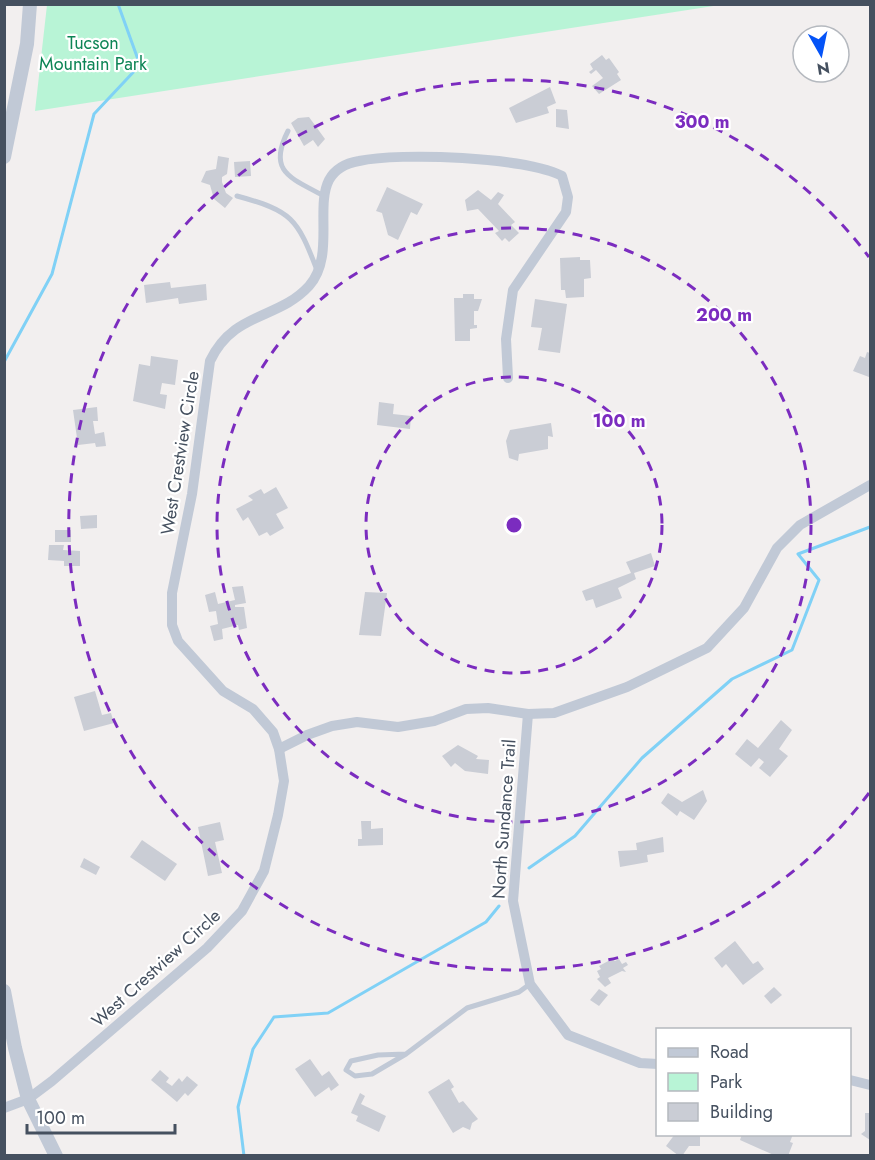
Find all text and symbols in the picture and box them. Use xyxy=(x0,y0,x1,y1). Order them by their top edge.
north arrow xyxy=(791,24,851,84)
park label: Tucson Mountain Park xyxy=(39,30,147,77)
text: N xyxy=(815,56,831,81)
text: 300 m xyxy=(674,109,730,135)
text: 200 m xyxy=(696,302,752,328)
street label: West Crestview Circle xyxy=(154,369,206,537)
text: 100 m xyxy=(592,408,646,434)
centre of rings xyxy=(504,515,524,535)
street label: North Sundance Trail xyxy=(485,738,523,900)
street label: West Crestview Circle xyxy=(86,903,226,1033)
legend xyxy=(656,1028,851,1136)
text: Road xyxy=(710,1039,749,1065)
text: Park xyxy=(710,1069,742,1095)
scale bar xyxy=(27,1097,176,1135)
text: Building xyxy=(710,1099,773,1125)
text: 100 m xyxy=(36,1105,85,1131)

